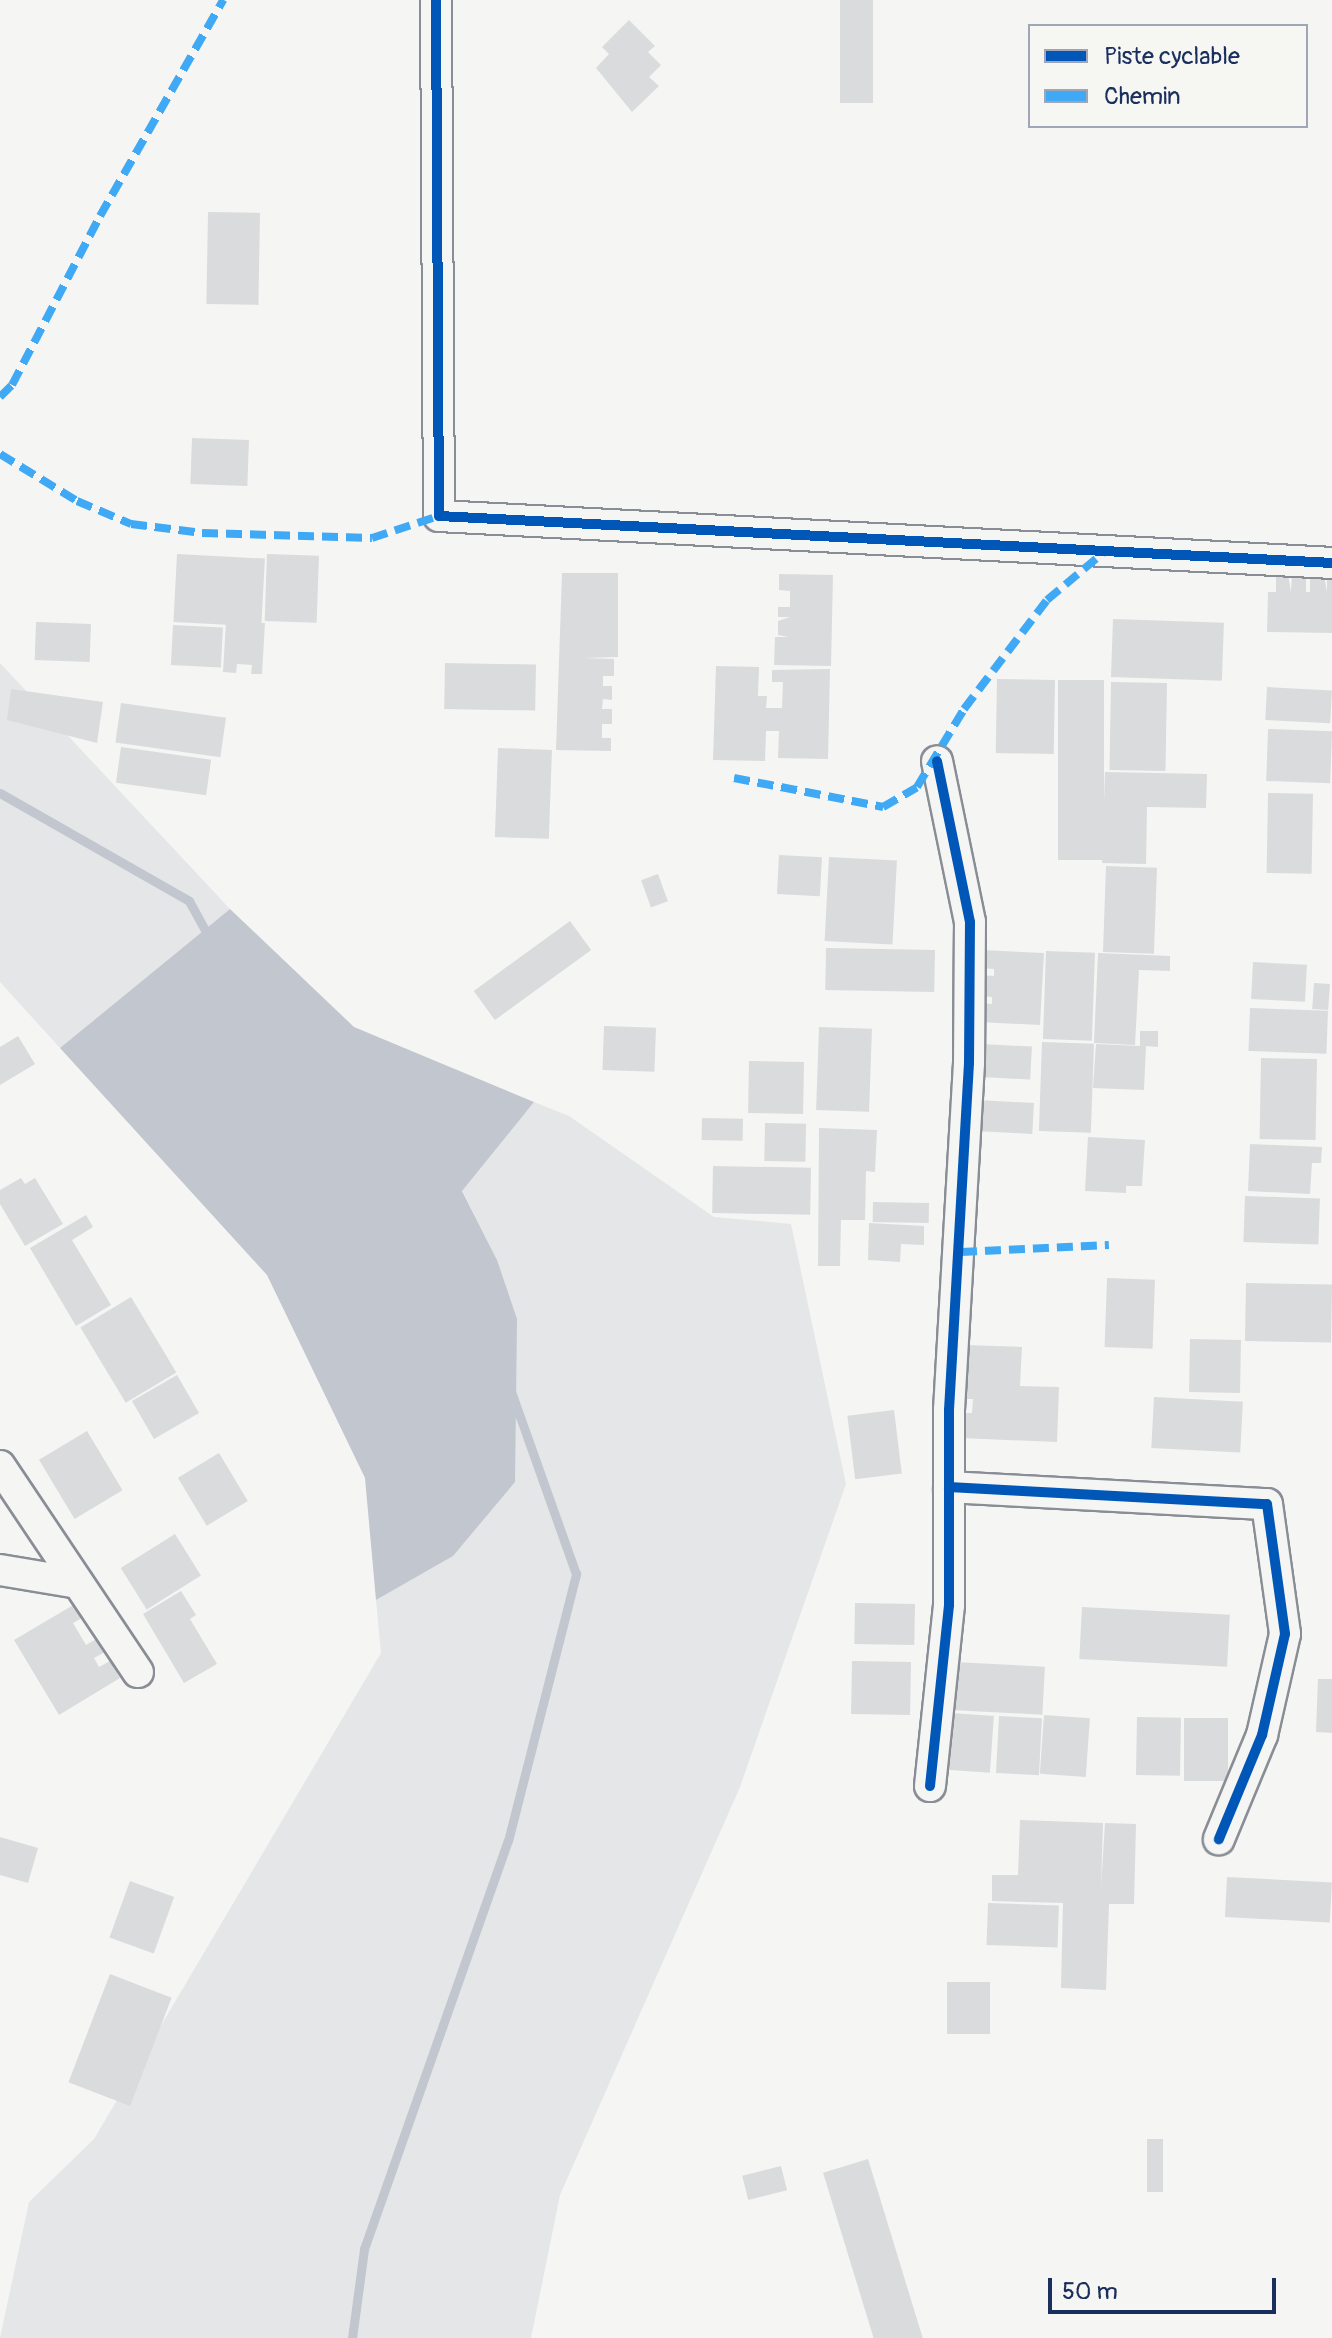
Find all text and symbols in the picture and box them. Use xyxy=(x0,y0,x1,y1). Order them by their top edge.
legend xyxy=(1028,24,1308,128)
text: Piste cyclable xyxy=(1104,42,1240,71)
text: Chemin xyxy=(1104,82,1181,111)
scale bar xyxy=(1052,2262,1280,2312)
text: 50 m xyxy=(1062,2277,1118,2306)

